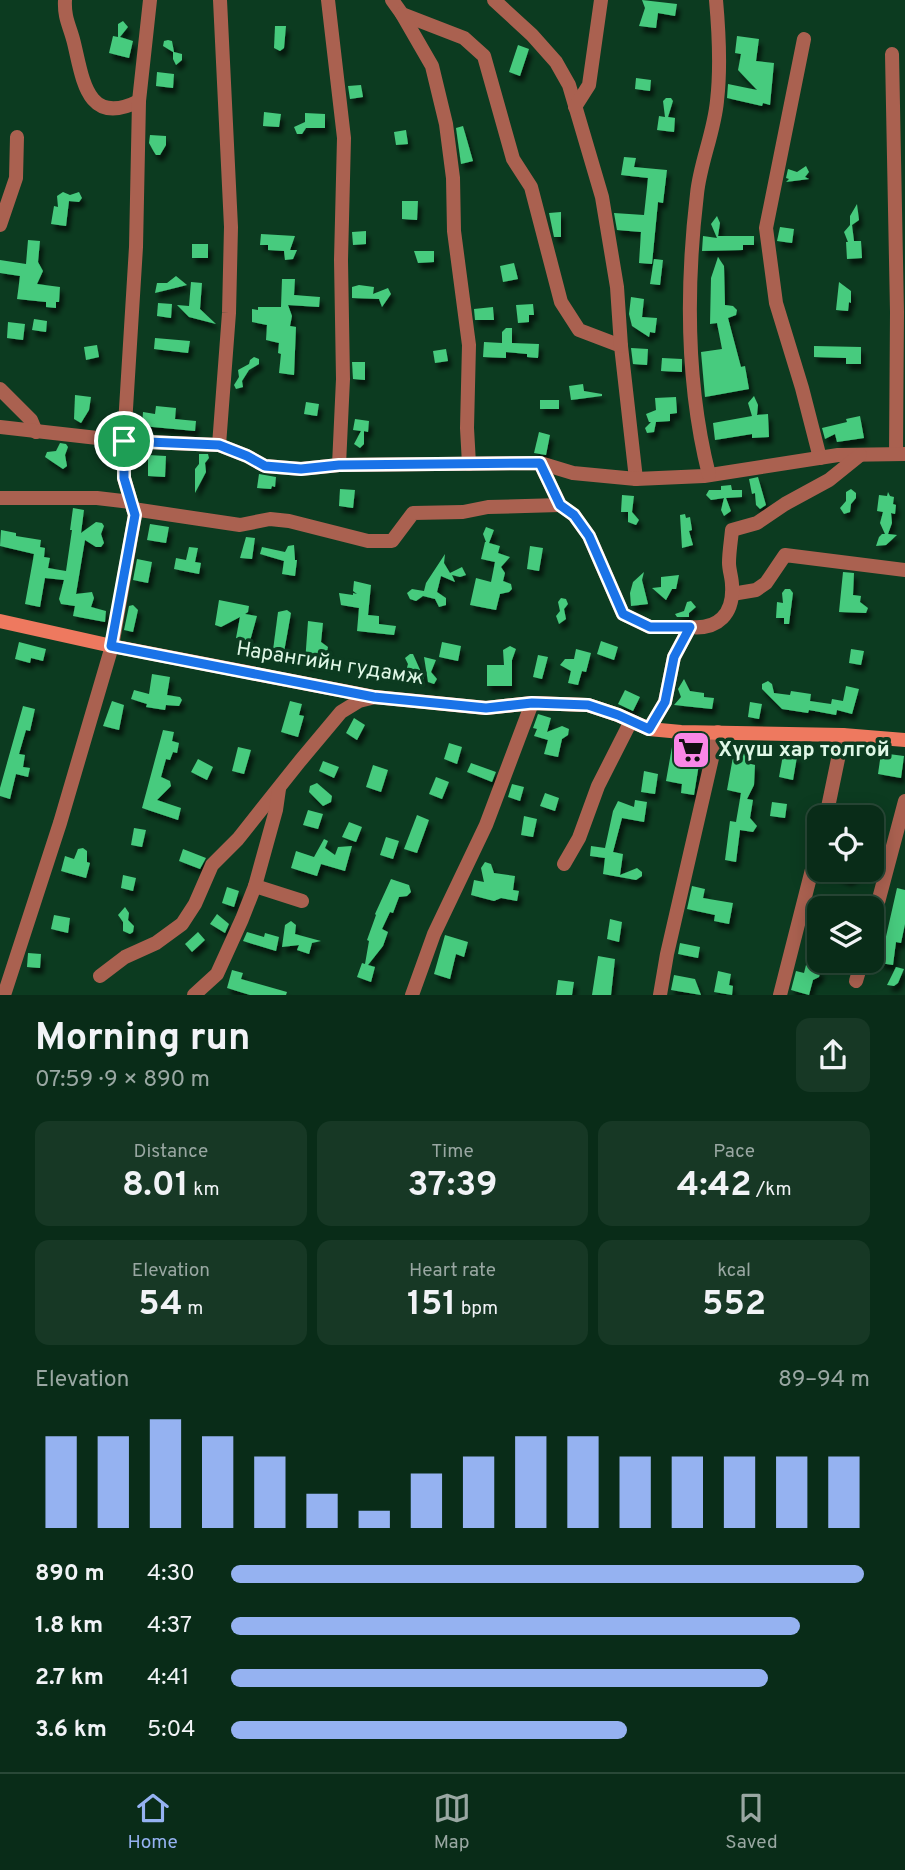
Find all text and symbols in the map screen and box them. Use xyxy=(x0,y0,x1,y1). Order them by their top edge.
pin xyxy=(94,411,154,471)
icon: arrive xyxy=(105,422,143,460)
street label: Нарангийн гудамж xyxy=(234,636,426,692)
supermarket icon: Хүүш хар толгой xyxy=(670,729,712,771)
place label: Хүүш хар толгой xyxy=(718,737,890,764)
map controls xyxy=(807,805,884,973)
button: locate xyxy=(807,805,884,882)
button: layers xyxy=(807,896,884,973)
text: Morning run xyxy=(35,1015,251,1064)
button: share xyxy=(796,1018,870,1092)
text: 07:59 · 9 × 890 m xyxy=(35,1066,210,1095)
text: Distance xyxy=(134,1140,208,1164)
text: Time xyxy=(431,1140,474,1164)
text: Pace xyxy=(713,1140,755,1164)
text: 8.01 xyxy=(122,1164,189,1208)
text: 37:39 xyxy=(407,1164,498,1208)
text: 4:42 xyxy=(677,1164,752,1208)
text: km xyxy=(189,1178,220,1202)
text: /km xyxy=(752,1178,792,1202)
text: Elevation xyxy=(132,1259,210,1283)
text: Heart rate xyxy=(409,1259,496,1283)
text: kcal xyxy=(717,1259,751,1283)
text: 54 xyxy=(138,1283,183,1327)
text: 151 xyxy=(407,1283,456,1327)
text: 552 xyxy=(702,1283,766,1327)
text: m xyxy=(183,1297,203,1321)
text: bpm xyxy=(456,1297,498,1321)
text: Elevation xyxy=(35,1366,130,1395)
text: 89–94 m xyxy=(778,1366,870,1395)
text: 890 m xyxy=(35,1560,105,1589)
text: 4:30 xyxy=(147,1560,195,1589)
text: 1.8 km xyxy=(35,1612,103,1641)
text: 4:37 xyxy=(147,1612,192,1641)
text: 2.7 km xyxy=(35,1664,104,1693)
text: 4:41 xyxy=(147,1664,189,1693)
text: 3.6 km xyxy=(35,1716,107,1745)
text: 5:04 xyxy=(147,1716,196,1745)
tab: Home xyxy=(127,1789,178,1855)
tab: Map xyxy=(433,1789,471,1855)
tab: Saved xyxy=(725,1789,778,1855)

